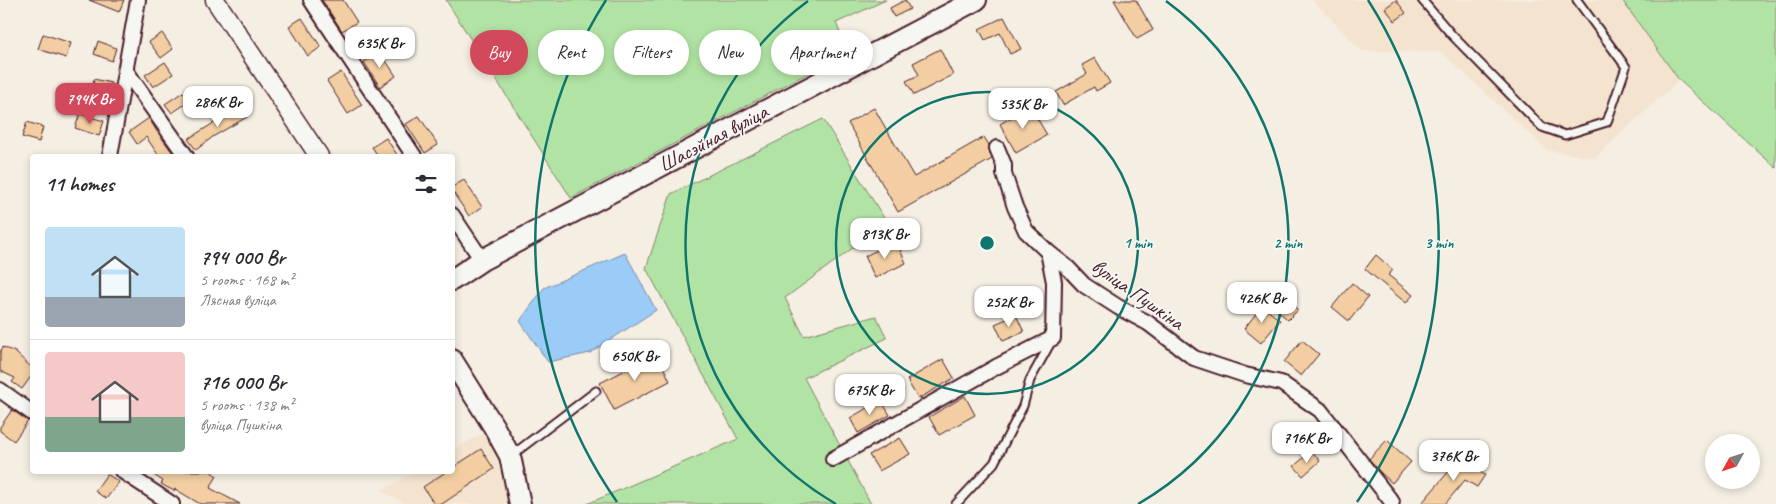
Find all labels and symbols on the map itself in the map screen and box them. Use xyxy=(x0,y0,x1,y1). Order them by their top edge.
pin: 635K Br xyxy=(334,27,426,69)
pin: 794K Br xyxy=(44,82,136,125)
pin: 286K Br xyxy=(172,86,264,128)
pin: 535K Br xyxy=(977,88,1069,130)
street label: Шасэйная вуліца xyxy=(654,97,774,178)
pin: 813K Br xyxy=(839,218,931,260)
centre of rings xyxy=(978,234,996,252)
text: 1 min xyxy=(1124,234,1153,253)
text: 2 min xyxy=(1274,234,1303,253)
text: 3 min xyxy=(1425,234,1454,253)
street label: вуліца Пушкіна xyxy=(1087,253,1191,336)
pin: 426K Br xyxy=(1216,282,1308,324)
pin: 252K Br xyxy=(963,286,1055,328)
pin: 650K Br xyxy=(589,340,681,382)
pin: 675K Br xyxy=(824,374,916,416)
pin: 716K Br xyxy=(1261,422,1353,464)
north arrow xyxy=(1705,434,1760,489)
pin: 376K Br xyxy=(1408,440,1500,482)

